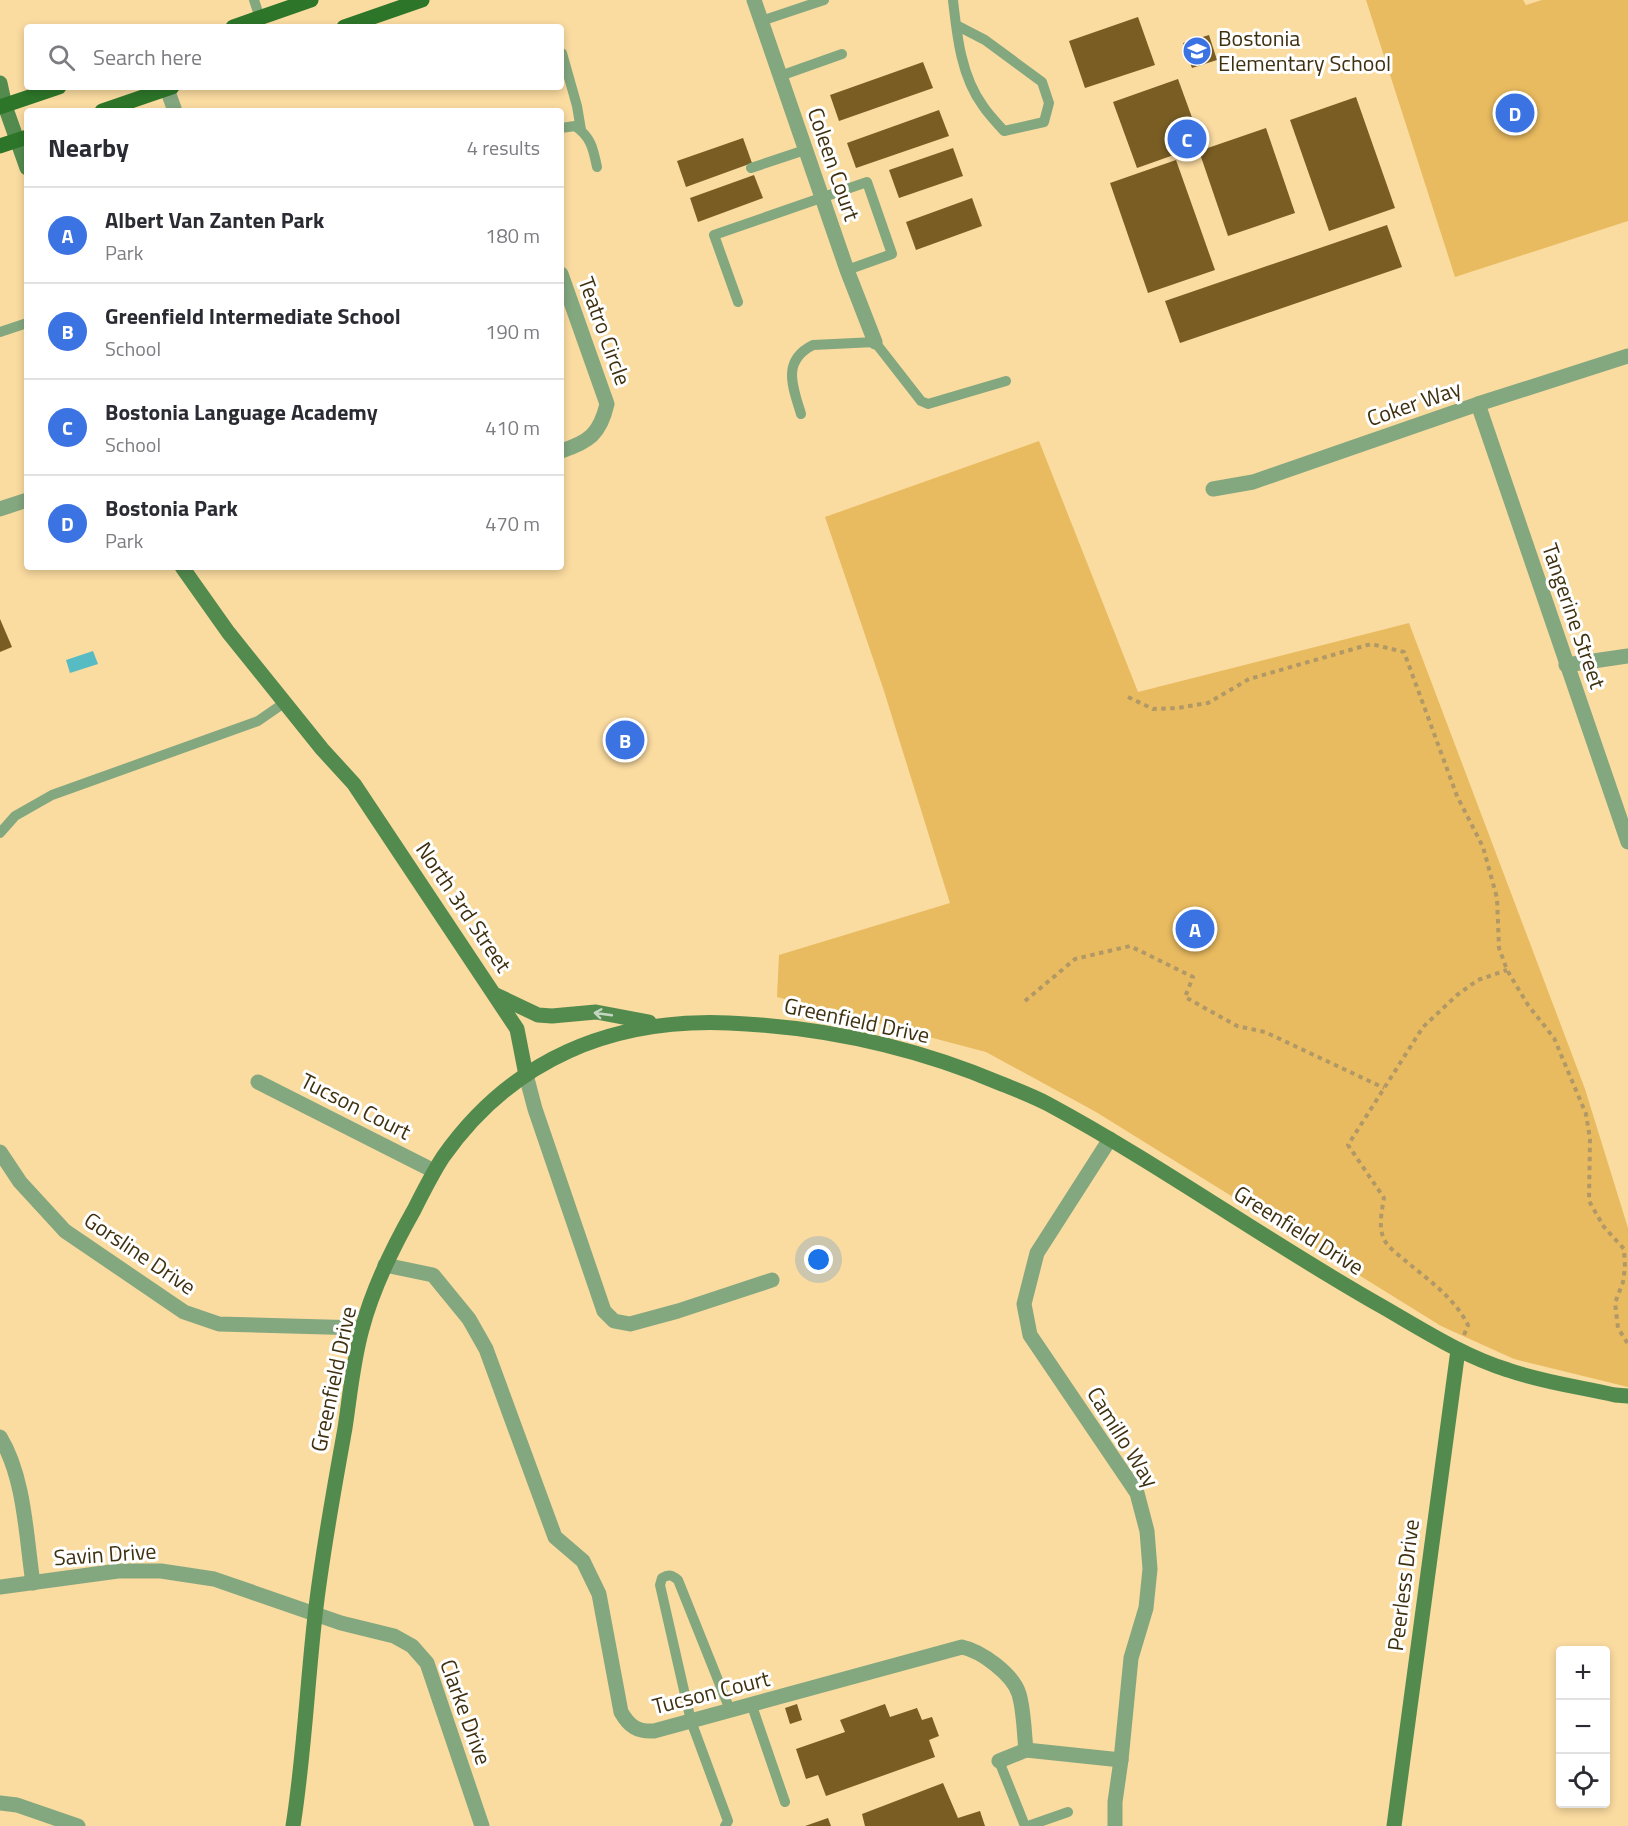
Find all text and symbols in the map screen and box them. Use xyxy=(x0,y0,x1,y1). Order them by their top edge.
place label: Bostonia Elementary School xyxy=(1218,21,1391,80)
search box xyxy=(24,24,564,90)
school or university icon: Bostonia Elementary School xyxy=(1181,35,1213,67)
text: Search here xyxy=(93,40,202,74)
icon: search xyxy=(45,41,78,74)
pin: D xyxy=(1496,90,1534,136)
street label: Coleen Court xyxy=(799,103,869,225)
pin: C xyxy=(1168,116,1206,162)
text: Nearby xyxy=(48,128,129,167)
text: 4 results xyxy=(467,132,540,163)
text: Albert Van Zanten Park xyxy=(105,203,324,237)
text: A xyxy=(61,220,74,251)
text: 180 m xyxy=(485,220,540,251)
text: Park xyxy=(105,237,143,268)
street label: Teatro Circle xyxy=(570,272,640,390)
text: Greenfield Intermediate School xyxy=(105,299,401,333)
text: B xyxy=(61,316,74,347)
text: 190 m xyxy=(485,316,540,347)
text: School xyxy=(105,333,161,364)
street label: Coker Way xyxy=(1362,371,1466,435)
text: Bostonia Language Academy xyxy=(105,395,378,429)
text: C xyxy=(62,412,73,443)
text: 410 m xyxy=(485,412,540,443)
text: School xyxy=(105,429,161,460)
text: Bostonia Park xyxy=(105,491,238,525)
text: D xyxy=(61,508,74,539)
text: 470 m xyxy=(485,508,540,539)
text: Park xyxy=(105,525,143,556)
street label: Tangerine Street xyxy=(1533,539,1615,694)
pin: B xyxy=(606,718,644,762)
street label: North 3rd Street xyxy=(408,835,521,979)
pin: A xyxy=(1176,906,1214,952)
street label: Greenfield Drive xyxy=(781,988,933,1052)
one-way arrow xyxy=(594,1009,614,1020)
street label: Tucson Court xyxy=(295,1064,417,1148)
street label: Greenfield Drive xyxy=(1227,1176,1371,1284)
street label: Gorsline Drive xyxy=(77,1203,203,1303)
your location xyxy=(804,1245,833,1274)
street label: Greenfield Drive xyxy=(301,1303,365,1455)
street label: Camillo Way xyxy=(1079,1380,1168,1494)
street label: Peerless Drive xyxy=(1378,1517,1428,1653)
street label: Savin Drive xyxy=(52,1533,158,1575)
map controls xyxy=(1556,1646,1610,1808)
button: + xyxy=(1556,1646,1610,1700)
street label: Clarke Drive xyxy=(431,1654,501,1770)
street label: Tucson Court xyxy=(649,1661,774,1723)
button: − xyxy=(1556,1700,1610,1754)
button: locate xyxy=(1556,1754,1610,1808)

